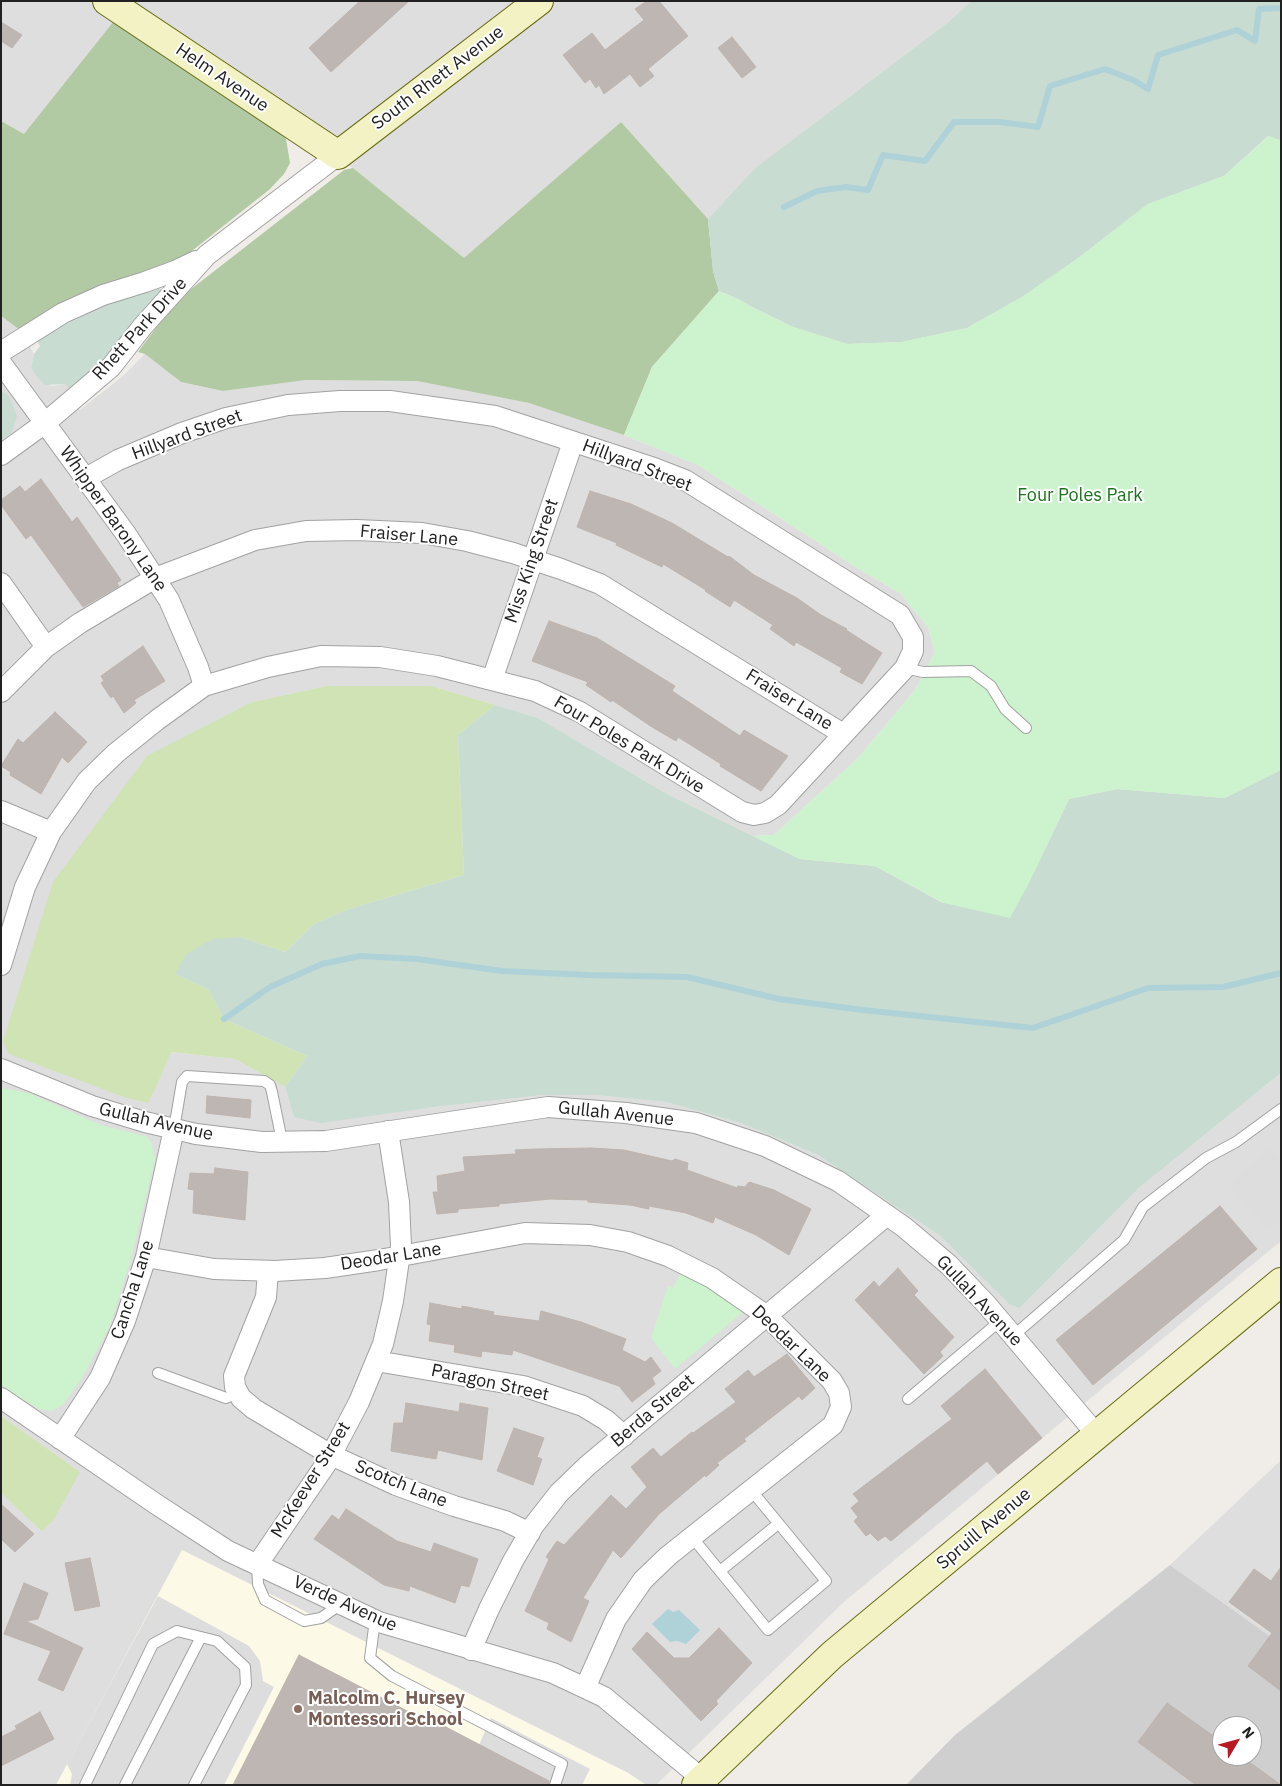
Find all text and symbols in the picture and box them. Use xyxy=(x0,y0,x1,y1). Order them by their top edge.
street label: South Rhett Avenue xyxy=(368,21,508,135)
street label: Helm Avenue xyxy=(171,39,273,117)
street label: Rhett Park Drive xyxy=(88,273,192,385)
street label: Hillyard Street xyxy=(129,405,245,465)
street label: Hillyard Street xyxy=(579,435,695,497)
street label: Whipper Barony Lane xyxy=(55,442,171,596)
park label: Four Poles Park xyxy=(1017,485,1143,507)
street label: Miss King Street xyxy=(501,496,563,626)
street label: Fraiser Lane xyxy=(359,521,459,551)
street label: Fraiser Lane xyxy=(741,665,837,735)
street label: Four Poles Park Drive xyxy=(550,692,708,798)
street label: Gullah Avenue xyxy=(557,1097,675,1131)
street label: Gullah Avenue xyxy=(97,1098,215,1146)
street label: Cancha Lane xyxy=(107,1238,159,1342)
street label: Deodar Lane xyxy=(339,1238,443,1276)
street label: Gullah Avenue xyxy=(931,1251,1027,1351)
street label: Deodar Lane xyxy=(747,1301,835,1387)
street label: Paragon Street xyxy=(429,1360,551,1406)
street label: Berda Street xyxy=(607,1370,699,1452)
street label: McKeever Street xyxy=(267,1418,355,1542)
street label: Scotch Lane xyxy=(352,1456,450,1512)
street label: Spruill Avenue xyxy=(933,1483,1035,1575)
street label: Verde Avenue xyxy=(290,1571,400,1637)
place label: Malcolm C. Hursey Montessori School xyxy=(308,1688,465,1730)
marker: Malcolm C. Hursey Montessori School xyxy=(292,1703,304,1715)
north arrow xyxy=(1212,1716,1262,1766)
text: N xyxy=(1238,1723,1258,1742)

